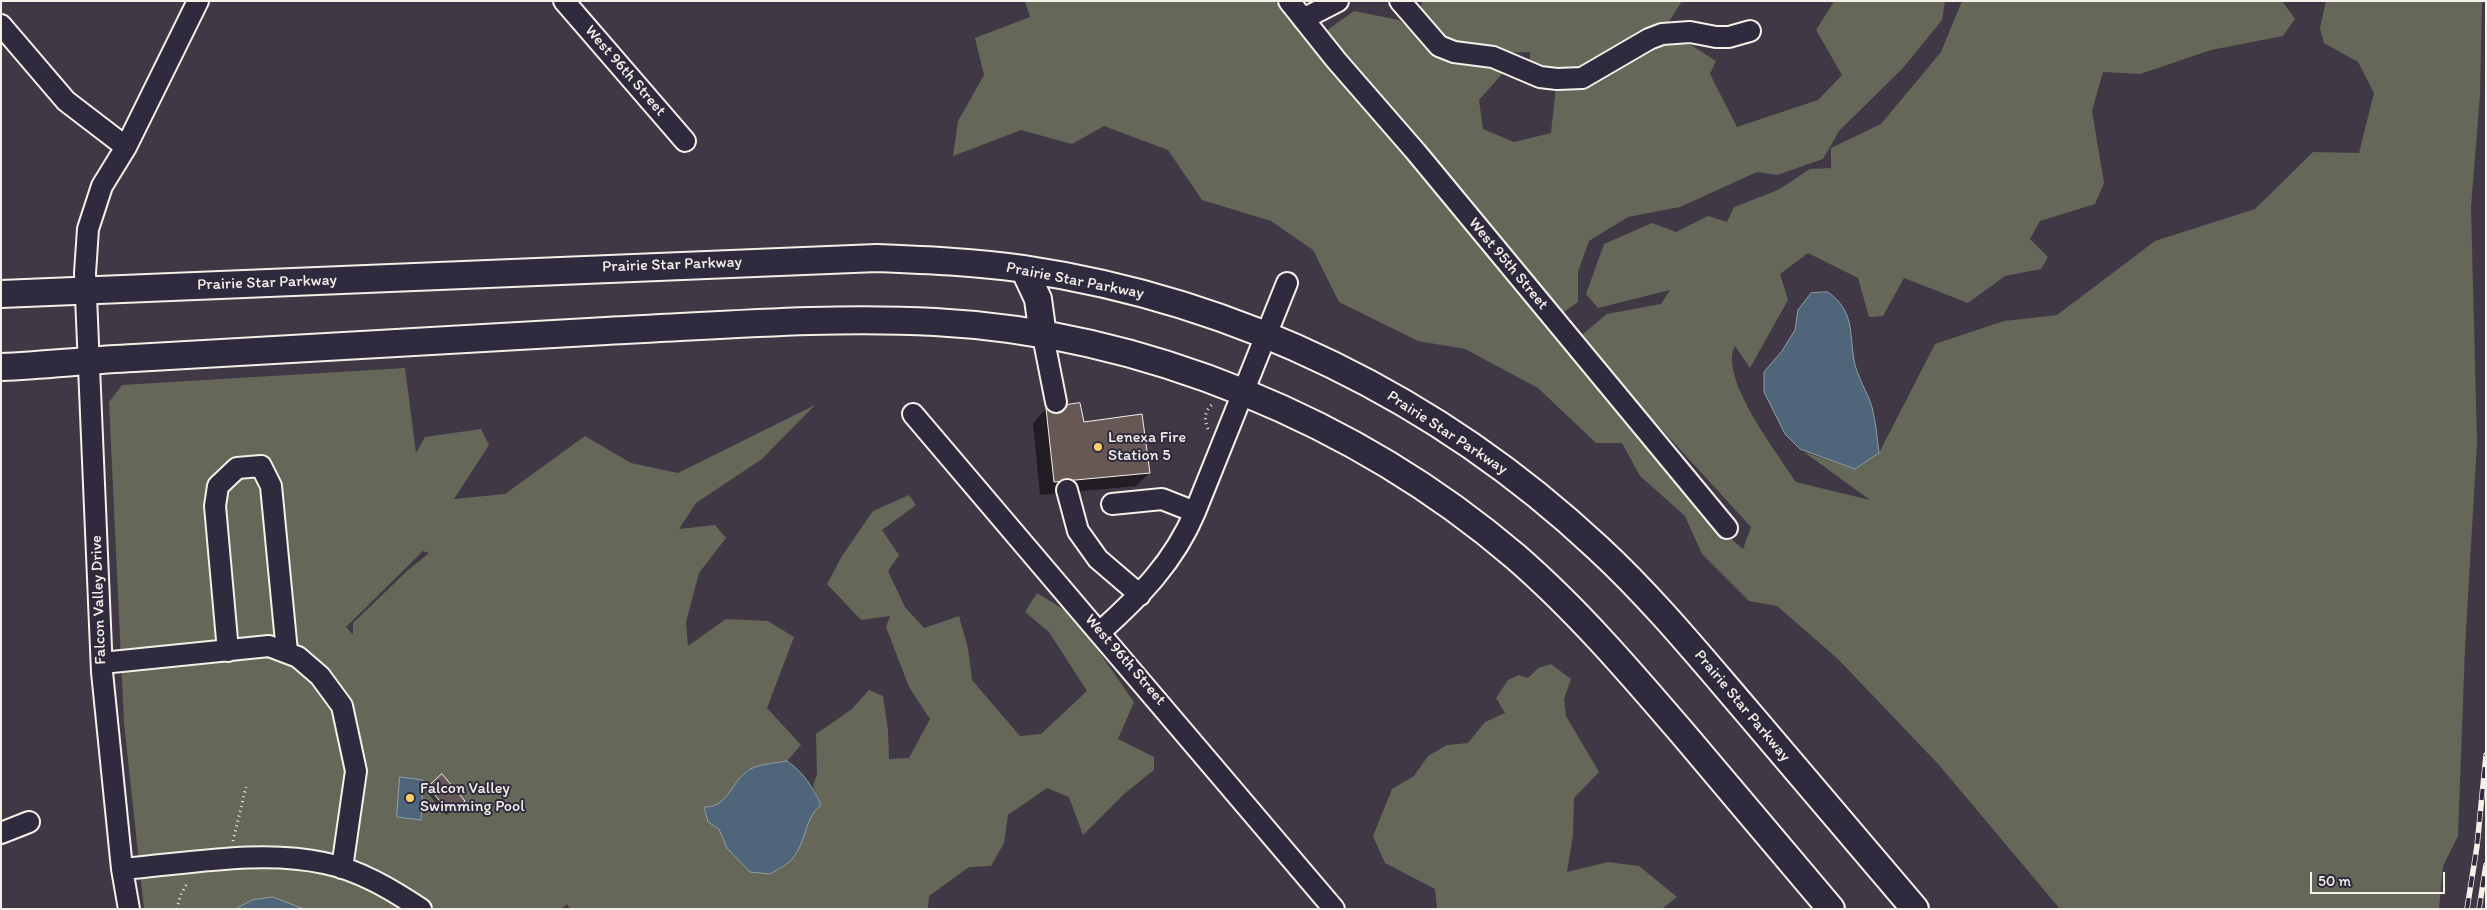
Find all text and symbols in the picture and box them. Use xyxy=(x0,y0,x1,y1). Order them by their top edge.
street label: West 96th Street xyxy=(580,22,670,120)
street label: West 95th Street xyxy=(1464,214,1552,314)
street label: Prairie Star Parkway xyxy=(602,253,742,277)
street label: Prairie Star Parkway xyxy=(1004,258,1146,304)
street label: Prairie Star Parkway xyxy=(197,271,337,295)
street label: Prairie Star Parkway xyxy=(1383,387,1511,479)
place label: Lenexa Fire Station 5 xyxy=(1108,428,1186,466)
marker: Lenexa Fire Station 5 xyxy=(1092,441,1104,453)
street label: Falcon Valley Drive xyxy=(87,535,111,665)
street label: West 96th Street xyxy=(1080,611,1170,709)
street label: Prairie Star Parkway xyxy=(1690,646,1794,766)
place label: Falcon Valley Swimming Pool xyxy=(420,779,525,817)
marker: Falcon Valley Swimming Pool xyxy=(404,792,416,804)
scale bar xyxy=(2312,862,2447,894)
text: 50 m xyxy=(2318,872,2351,890)

